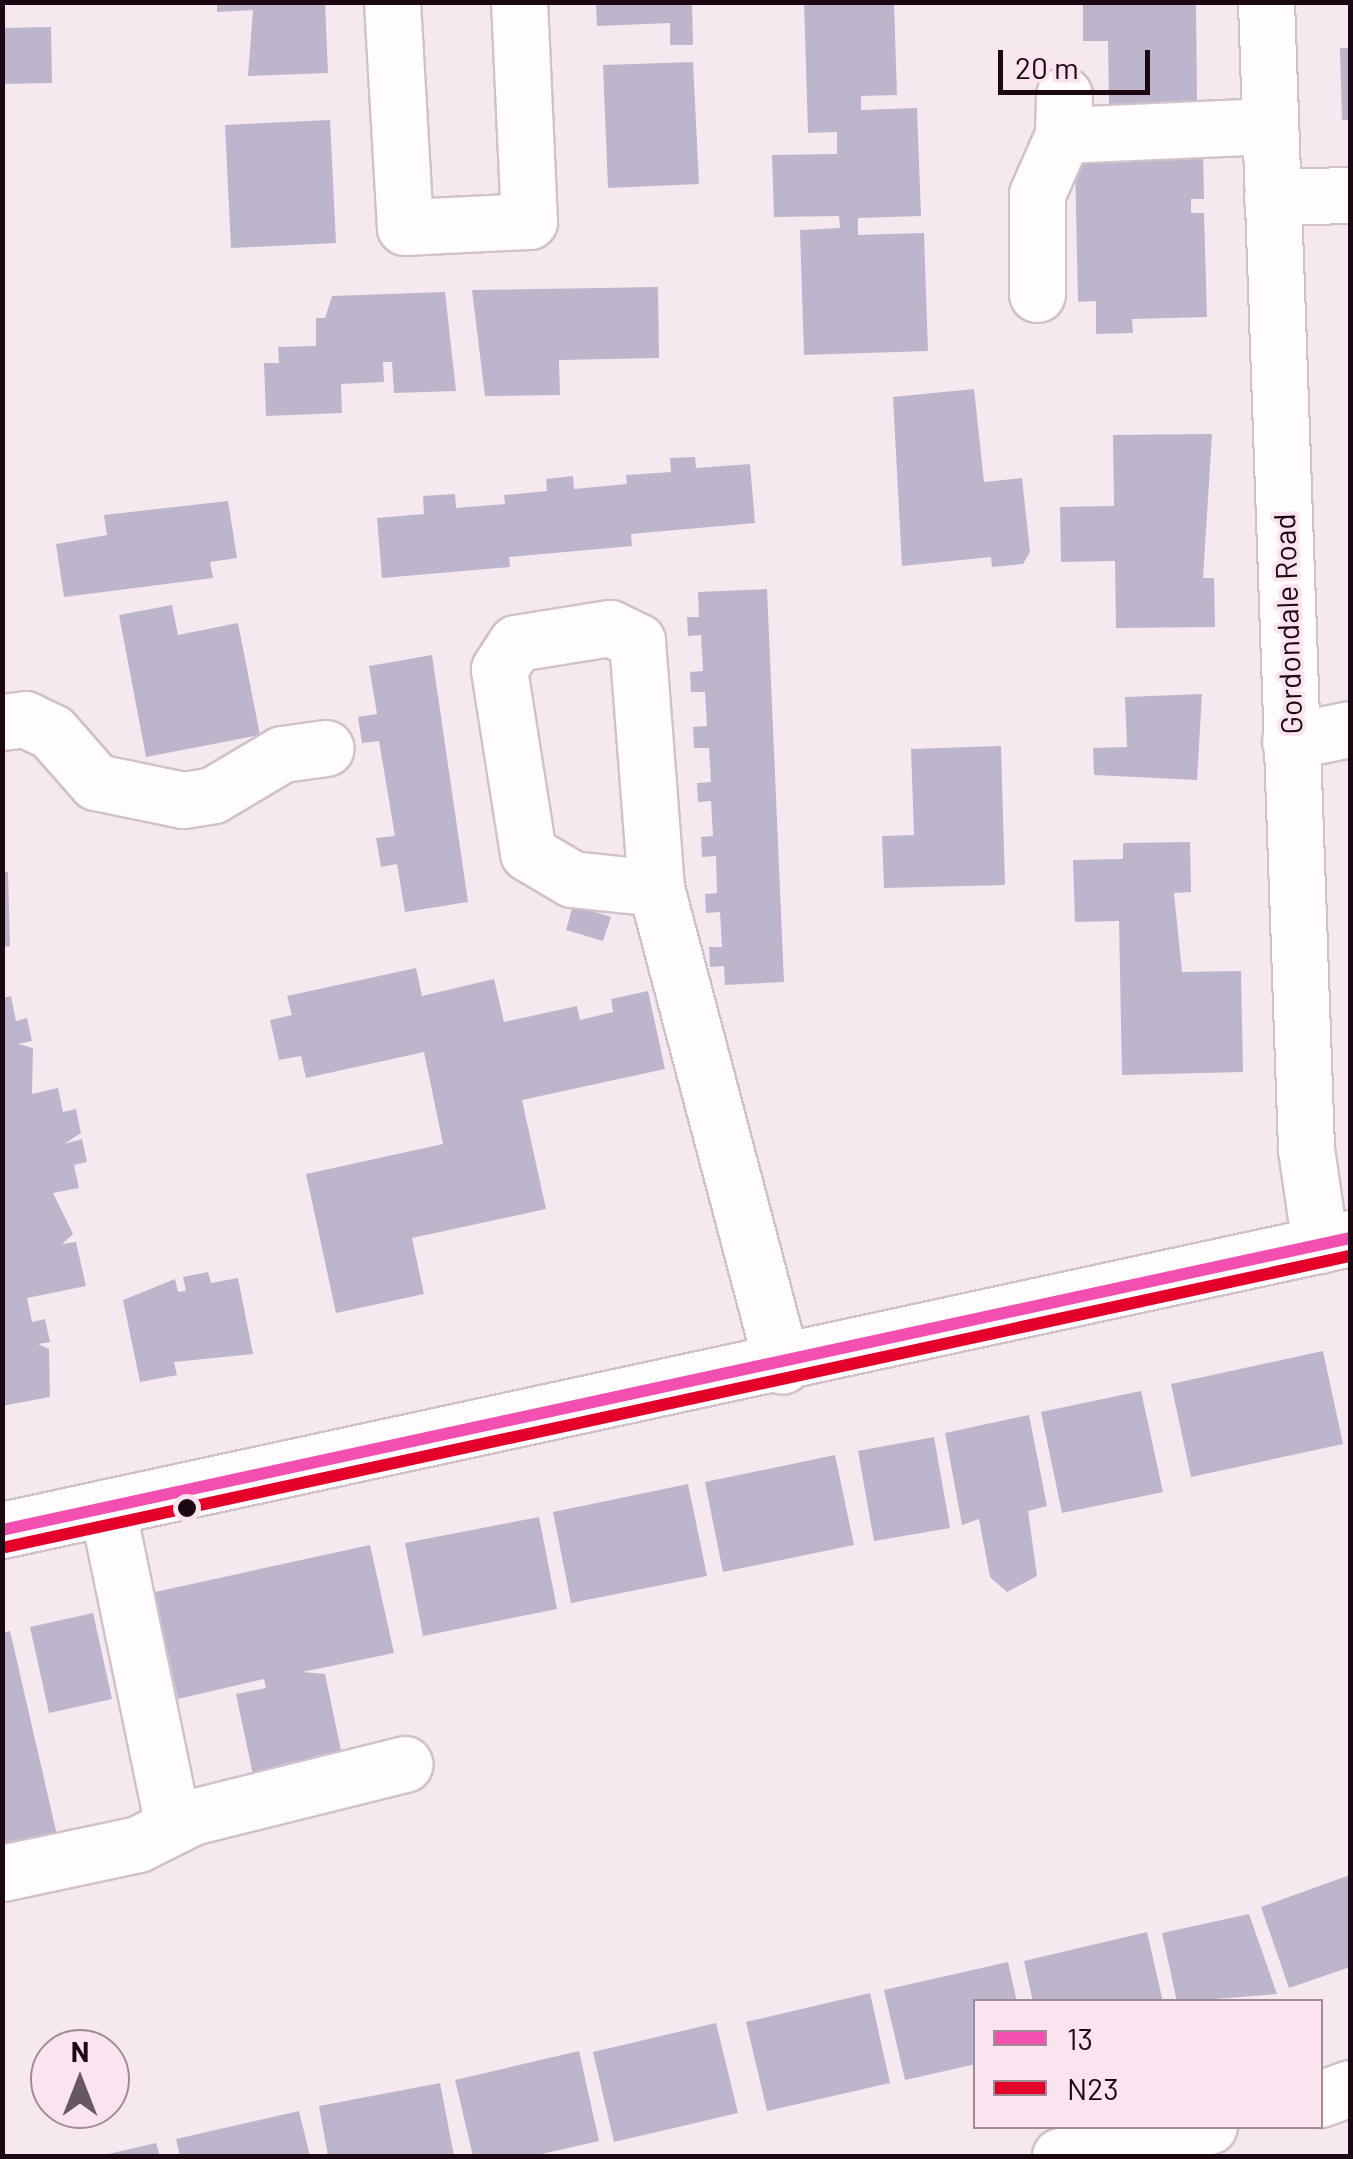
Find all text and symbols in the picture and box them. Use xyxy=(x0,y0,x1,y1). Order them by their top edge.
scale bar xyxy=(1003,30,1156,92)
text: 20 m xyxy=(1015,49,1079,85)
street label: Gordondale Road xyxy=(1265,513,1309,735)
unlabelled marker xyxy=(177,1498,197,1518)
legend xyxy=(973,1999,1323,2129)
text: 13 xyxy=(1067,2020,1093,2056)
north arrow xyxy=(30,2029,130,2129)
text: N xyxy=(71,2034,89,2068)
text: N23 xyxy=(1067,2070,1119,2106)

